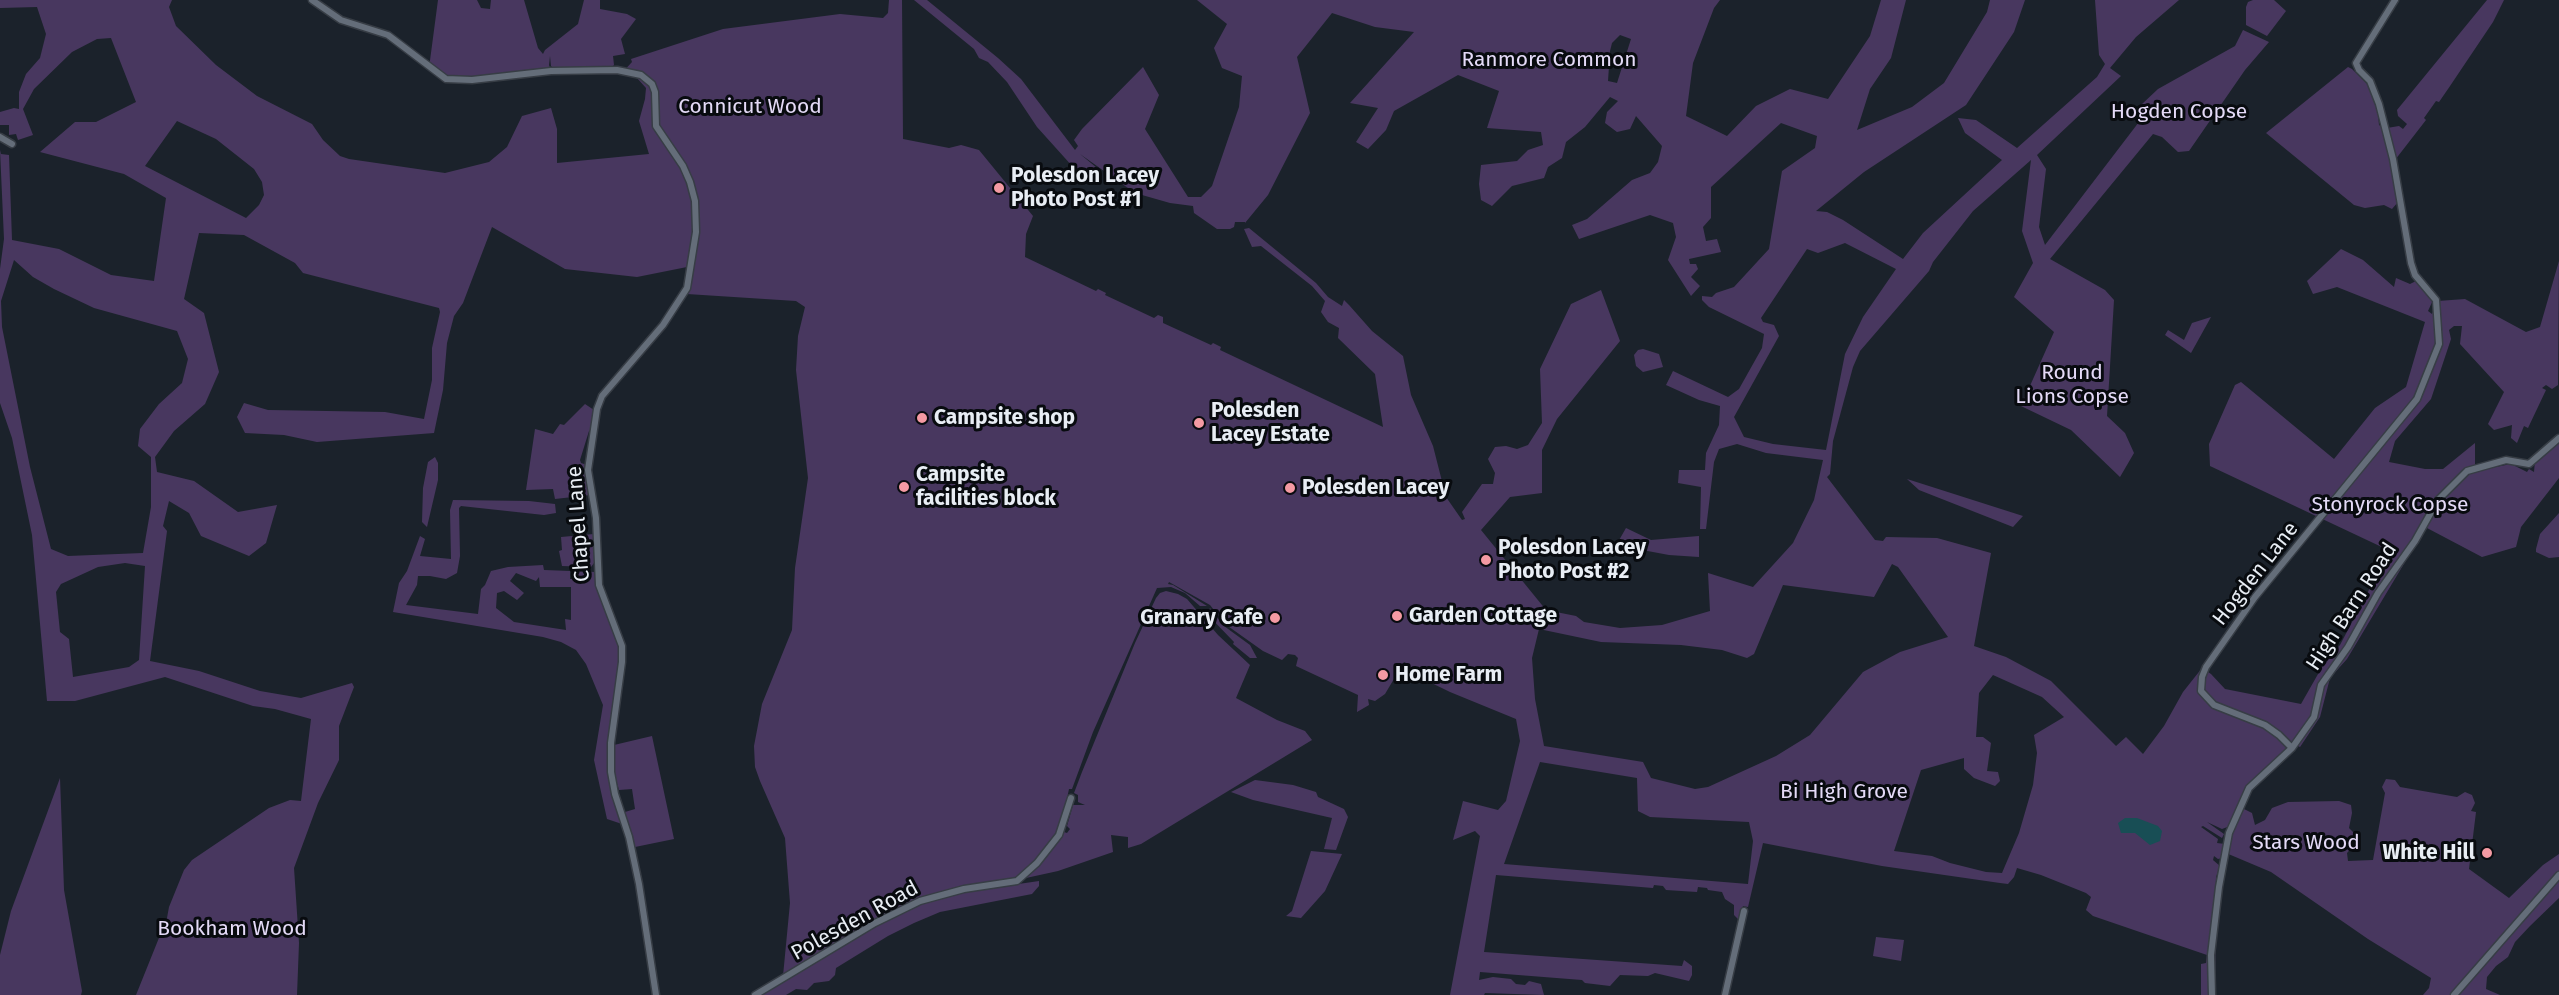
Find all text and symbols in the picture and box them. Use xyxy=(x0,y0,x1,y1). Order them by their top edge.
park label: Ranmore Common xyxy=(1461,47,1637,73)
park label: Connicut Wood xyxy=(678,94,822,120)
park label: Hogden Copse xyxy=(2111,99,2247,125)
place label: Polesdon Lacey Photo Post #1 xyxy=(1011,163,1159,213)
marker: Polesdon Lacey Photo Post #1 xyxy=(992,181,1006,195)
park label: Round Lions Copse xyxy=(2015,360,2129,410)
place label: Polesden Lacey Estate xyxy=(1211,398,1330,448)
place label: Campsite shop xyxy=(934,405,1075,431)
marker: Campsite shop xyxy=(915,411,929,425)
marker: Polesden Lacey Estate xyxy=(1192,416,1206,430)
place label: Campsite facilities block xyxy=(916,462,1056,512)
street label: Chapel Lane xyxy=(562,465,596,583)
place label: Polesden Lacey xyxy=(1302,475,1449,501)
marker: Campsite facilities block xyxy=(897,480,911,494)
marker: Polesden Lacey xyxy=(1283,481,1297,495)
park label: Stonyrock Copse xyxy=(2312,492,2468,518)
street label: Hogden Lane xyxy=(2208,517,2304,631)
place label: Polesdon Lacey Photo Post #2 xyxy=(1498,535,1646,585)
street label: High Barn Road xyxy=(2301,538,2403,676)
marker: Polesdon Lacey Photo Post #2 xyxy=(1479,553,1493,567)
place label: Garden Cottage xyxy=(1409,603,1557,629)
place label: Granary Cafe xyxy=(1140,605,1263,631)
marker: Garden Cottage xyxy=(1390,609,1404,623)
marker: Granary Cafe xyxy=(1268,611,1282,625)
place label: Home Farm xyxy=(1395,662,1502,688)
marker: Home Farm xyxy=(1376,668,1390,682)
park label: Bi High Grove xyxy=(1780,779,1908,805)
park label: Stars Wood xyxy=(2252,830,2360,856)
place label: White Hill xyxy=(2382,840,2475,866)
marker: White Hill xyxy=(2480,846,2494,860)
street label: Polesden Road xyxy=(787,876,923,966)
park label: Bookham Wood xyxy=(157,916,307,942)

